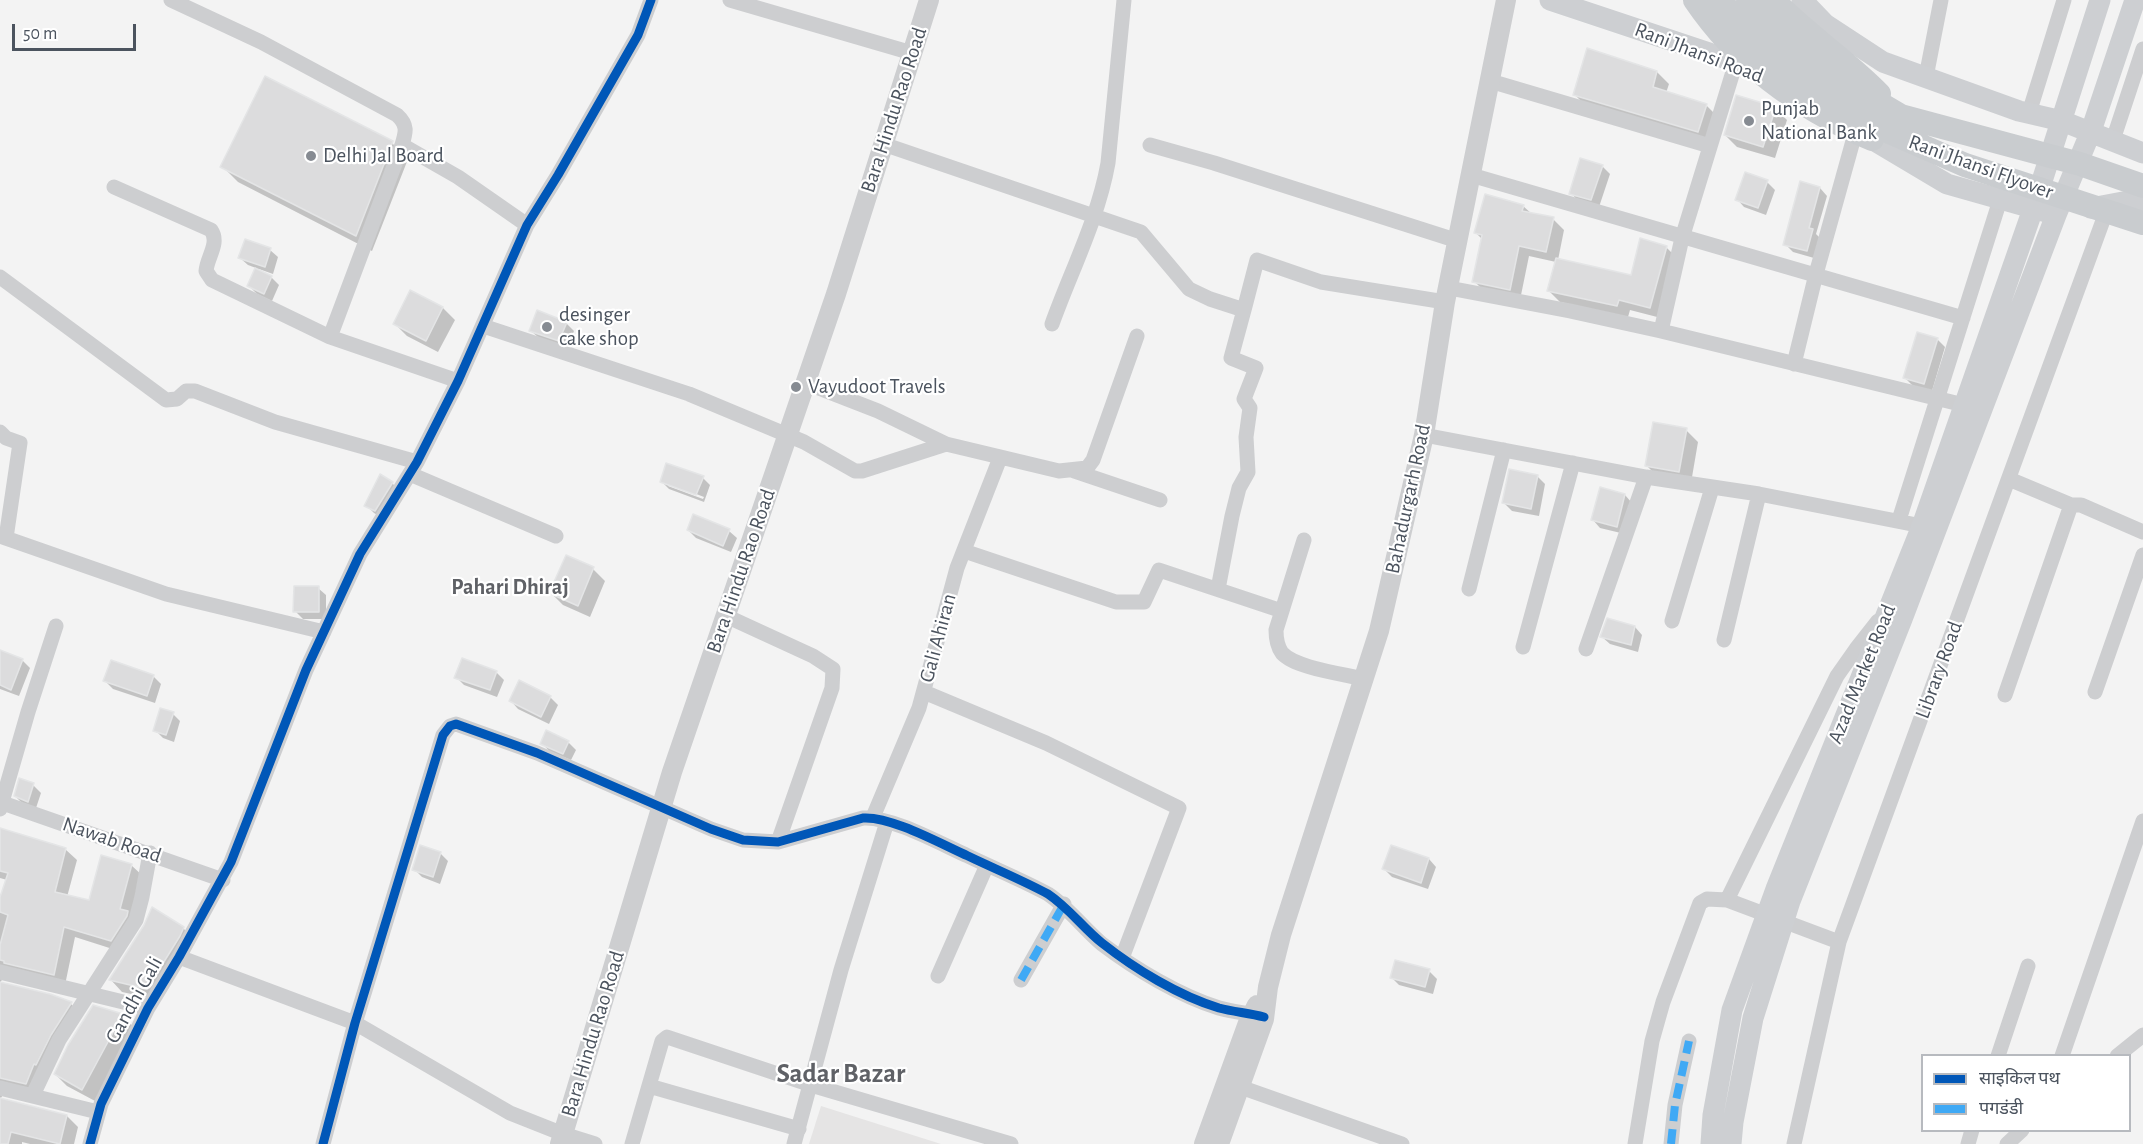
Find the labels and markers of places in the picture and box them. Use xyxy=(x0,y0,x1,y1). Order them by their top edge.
place label: Punjab National Bank xyxy=(1761,96,1877,146)
marker: Punjab National Bank xyxy=(1742,114,1756,128)
place label: Delhi Jal Board xyxy=(323,143,444,169)
marker: Delhi Jal Board xyxy=(304,149,318,163)
place label: desinger cake shop xyxy=(559,302,639,352)
marker: desinger cake shop xyxy=(540,320,554,334)
place label: Vayudoot Travels xyxy=(808,374,946,400)
marker: Vayudoot Travels xyxy=(789,380,803,394)

